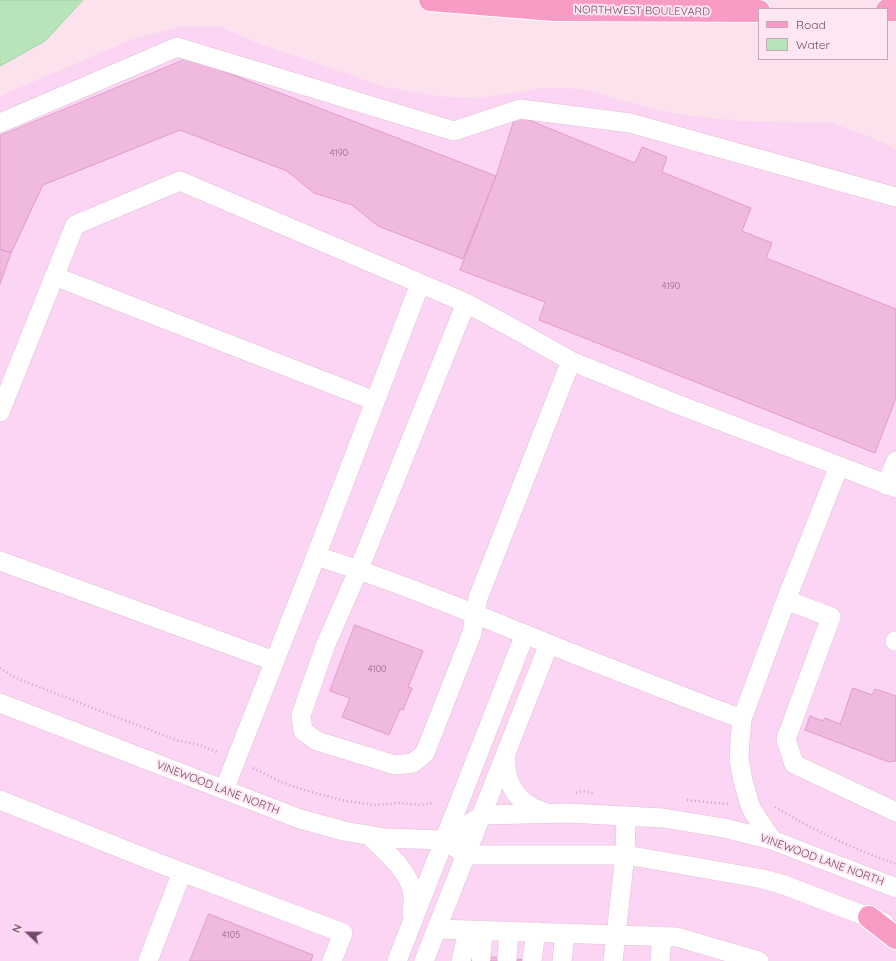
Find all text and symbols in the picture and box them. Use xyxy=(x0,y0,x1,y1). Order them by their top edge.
street label: NORTHWEST BOULEVARD xyxy=(574,3,710,19)
legend xyxy=(758,8,888,60)
text: Road xyxy=(796,17,826,32)
text: Water xyxy=(796,37,830,52)
house number: 4190 xyxy=(330,148,348,158)
house number: 4190 xyxy=(662,281,680,291)
house number: 4100 xyxy=(368,664,386,674)
street label: VINEWOOD LANE NORTH xyxy=(154,758,282,818)
street label: VINEWOOD LANE NORTH xyxy=(758,831,886,889)
north arrow xyxy=(8,913,48,953)
text: N xyxy=(9,922,25,935)
house number: 4105 xyxy=(222,930,240,940)

